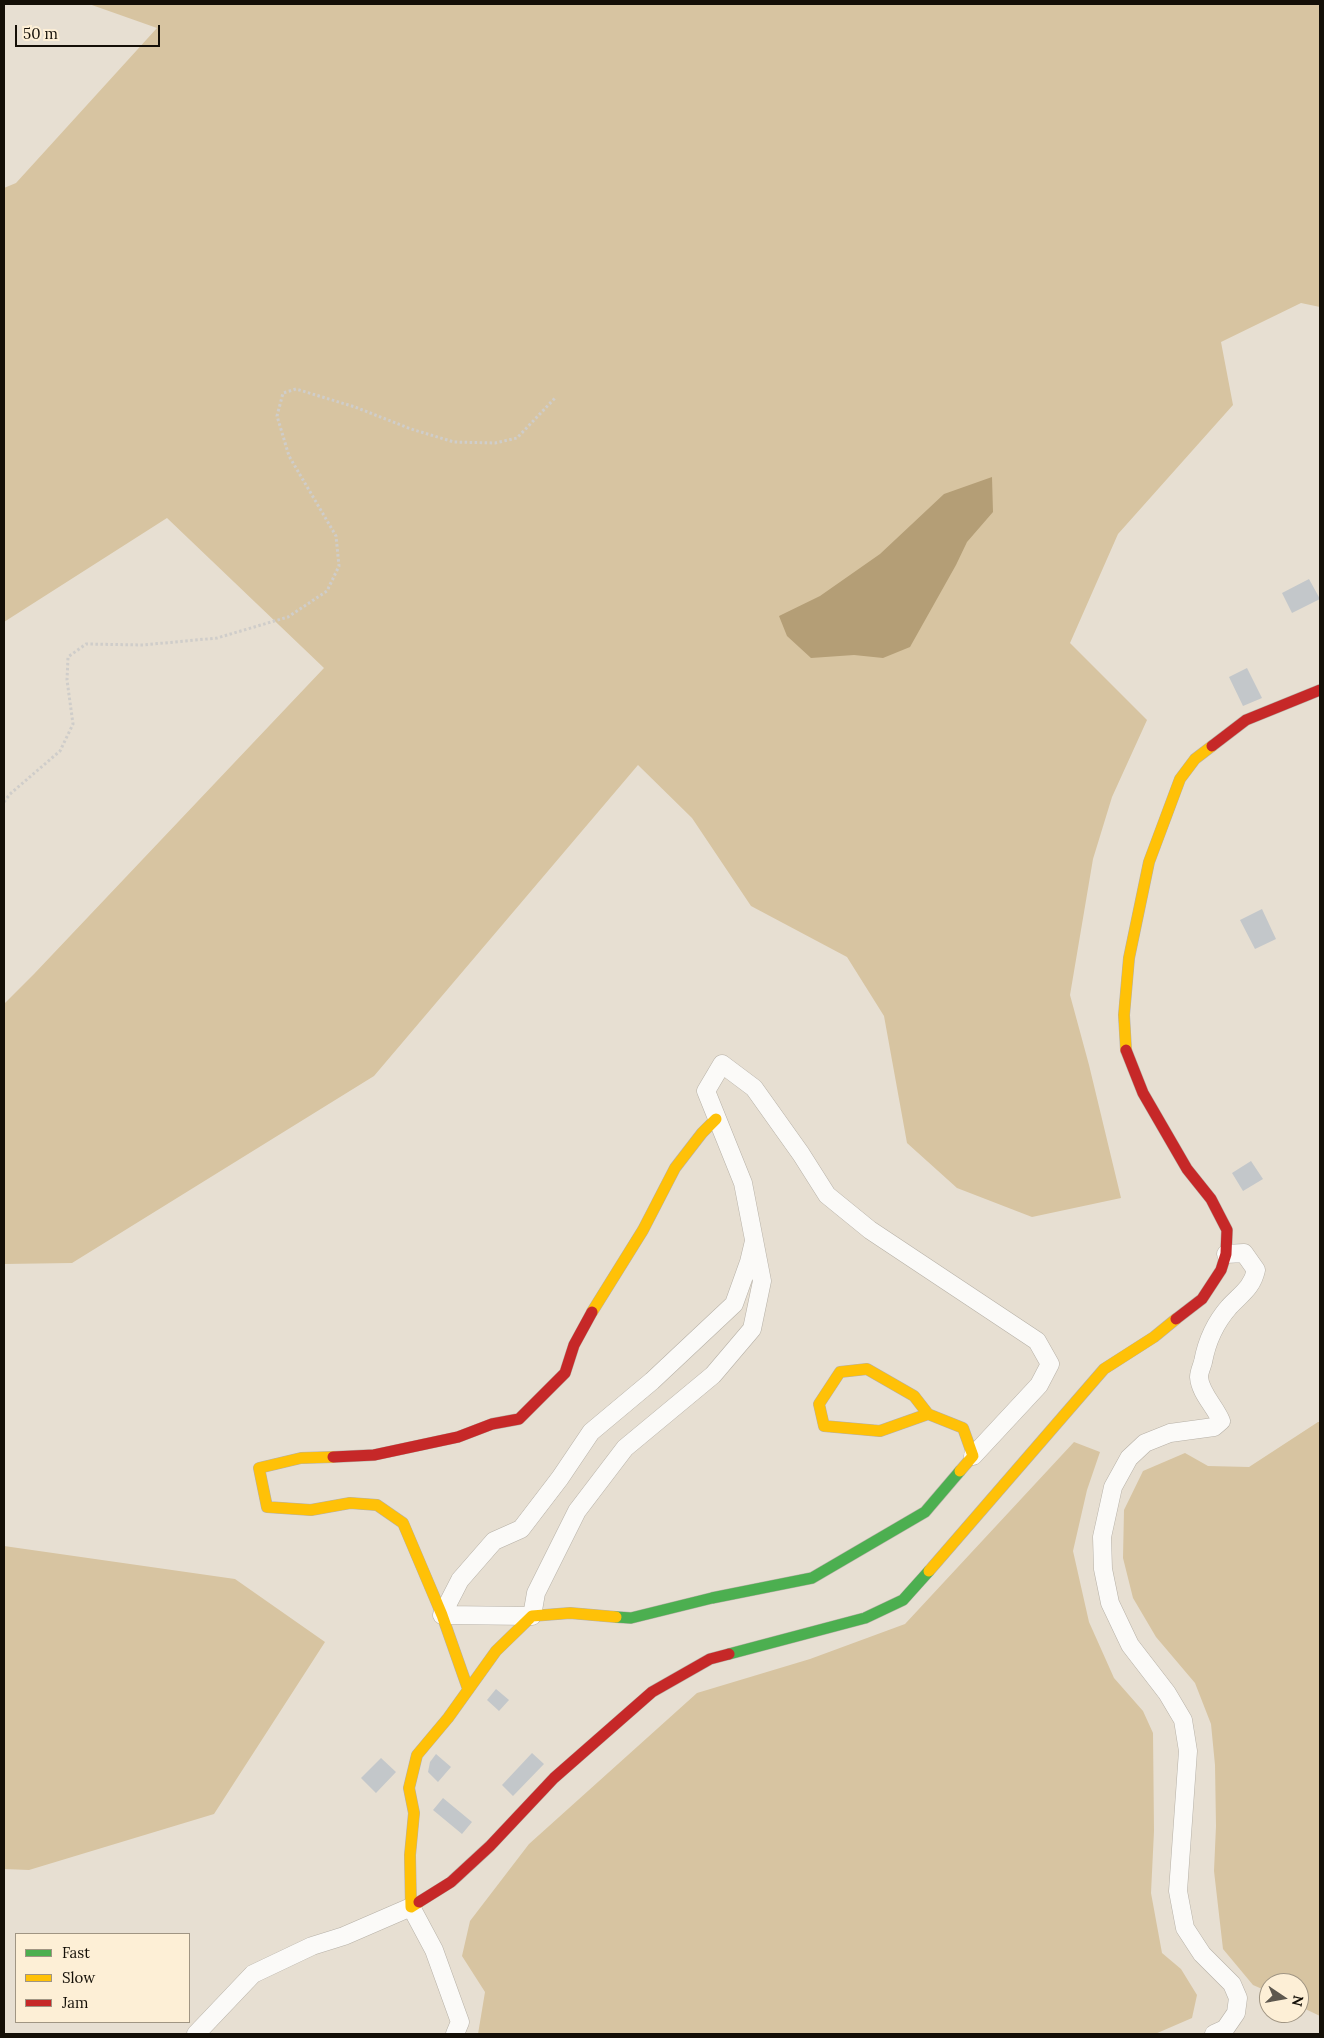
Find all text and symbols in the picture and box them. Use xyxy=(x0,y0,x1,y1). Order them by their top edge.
scale bar xyxy=(18,15,162,47)
text: 50 m xyxy=(23,24,58,43)
legend xyxy=(15,1933,190,2023)
text: Fast xyxy=(62,1943,90,1962)
text: Slow xyxy=(62,1968,95,1987)
north arrow xyxy=(1259,1973,1309,2023)
text: Jam xyxy=(62,1993,89,2012)
text: N xyxy=(1288,1994,1308,2008)

